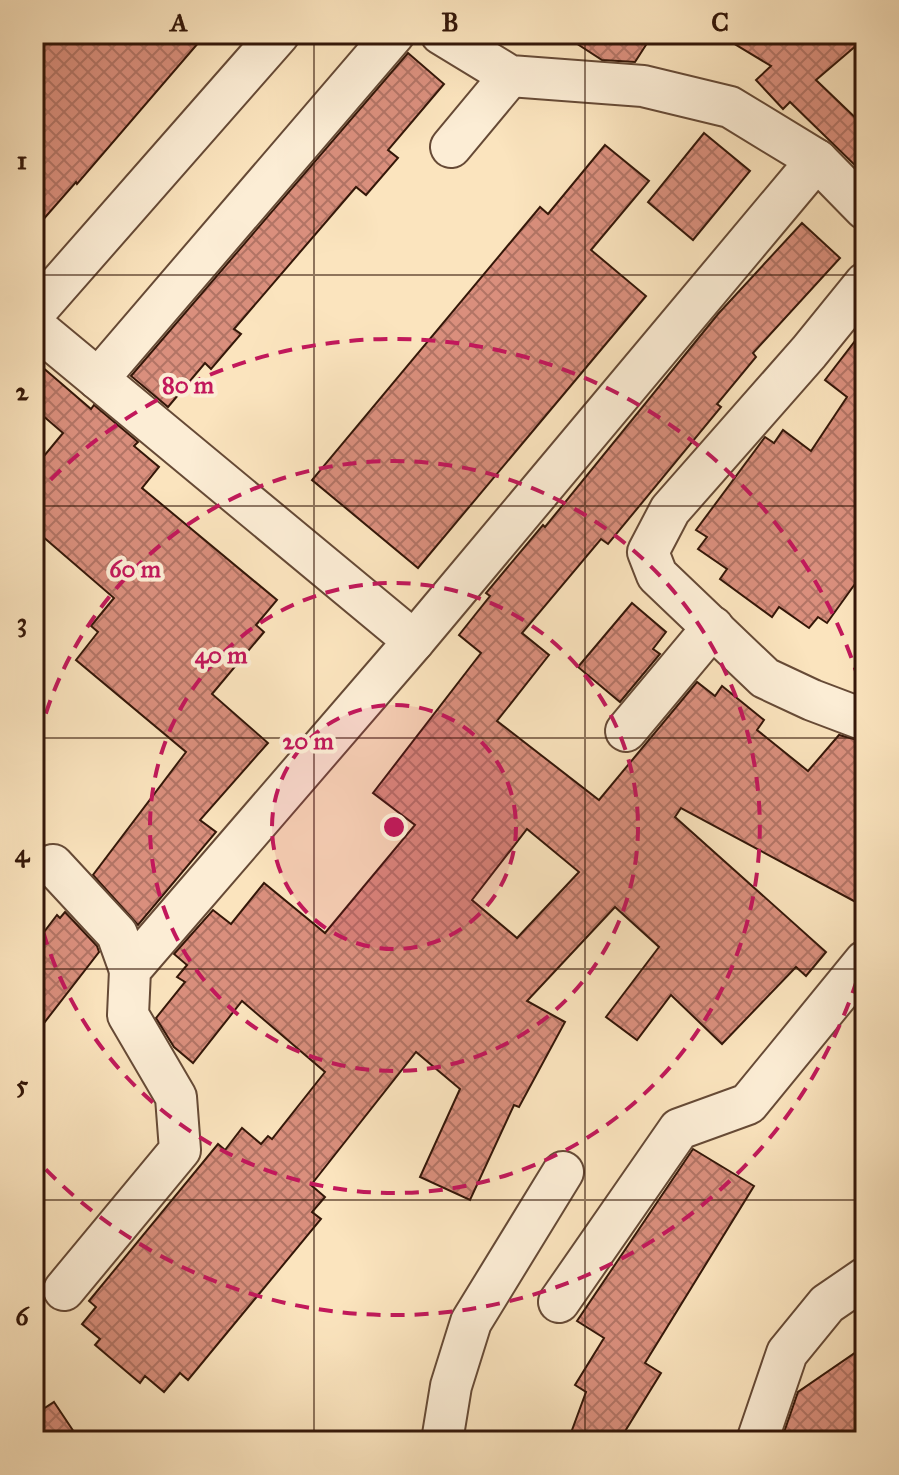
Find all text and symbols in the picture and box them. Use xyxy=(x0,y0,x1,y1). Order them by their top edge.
text: A xyxy=(168,6,188,38)
text: B xyxy=(441,6,459,38)
text: C xyxy=(711,6,729,38)
text: 1 xyxy=(17,144,27,176)
text: 80 m xyxy=(162,370,215,400)
text: 2 xyxy=(16,375,30,407)
text: 60 m xyxy=(109,554,162,584)
text: 3 xyxy=(17,606,27,638)
text: 40 m xyxy=(195,640,248,670)
text: 20 m xyxy=(282,726,334,756)
centre of rings xyxy=(380,813,408,841)
text: 4 xyxy=(15,837,31,869)
text: 5 xyxy=(16,1068,29,1100)
text: 6 xyxy=(15,1300,30,1332)

